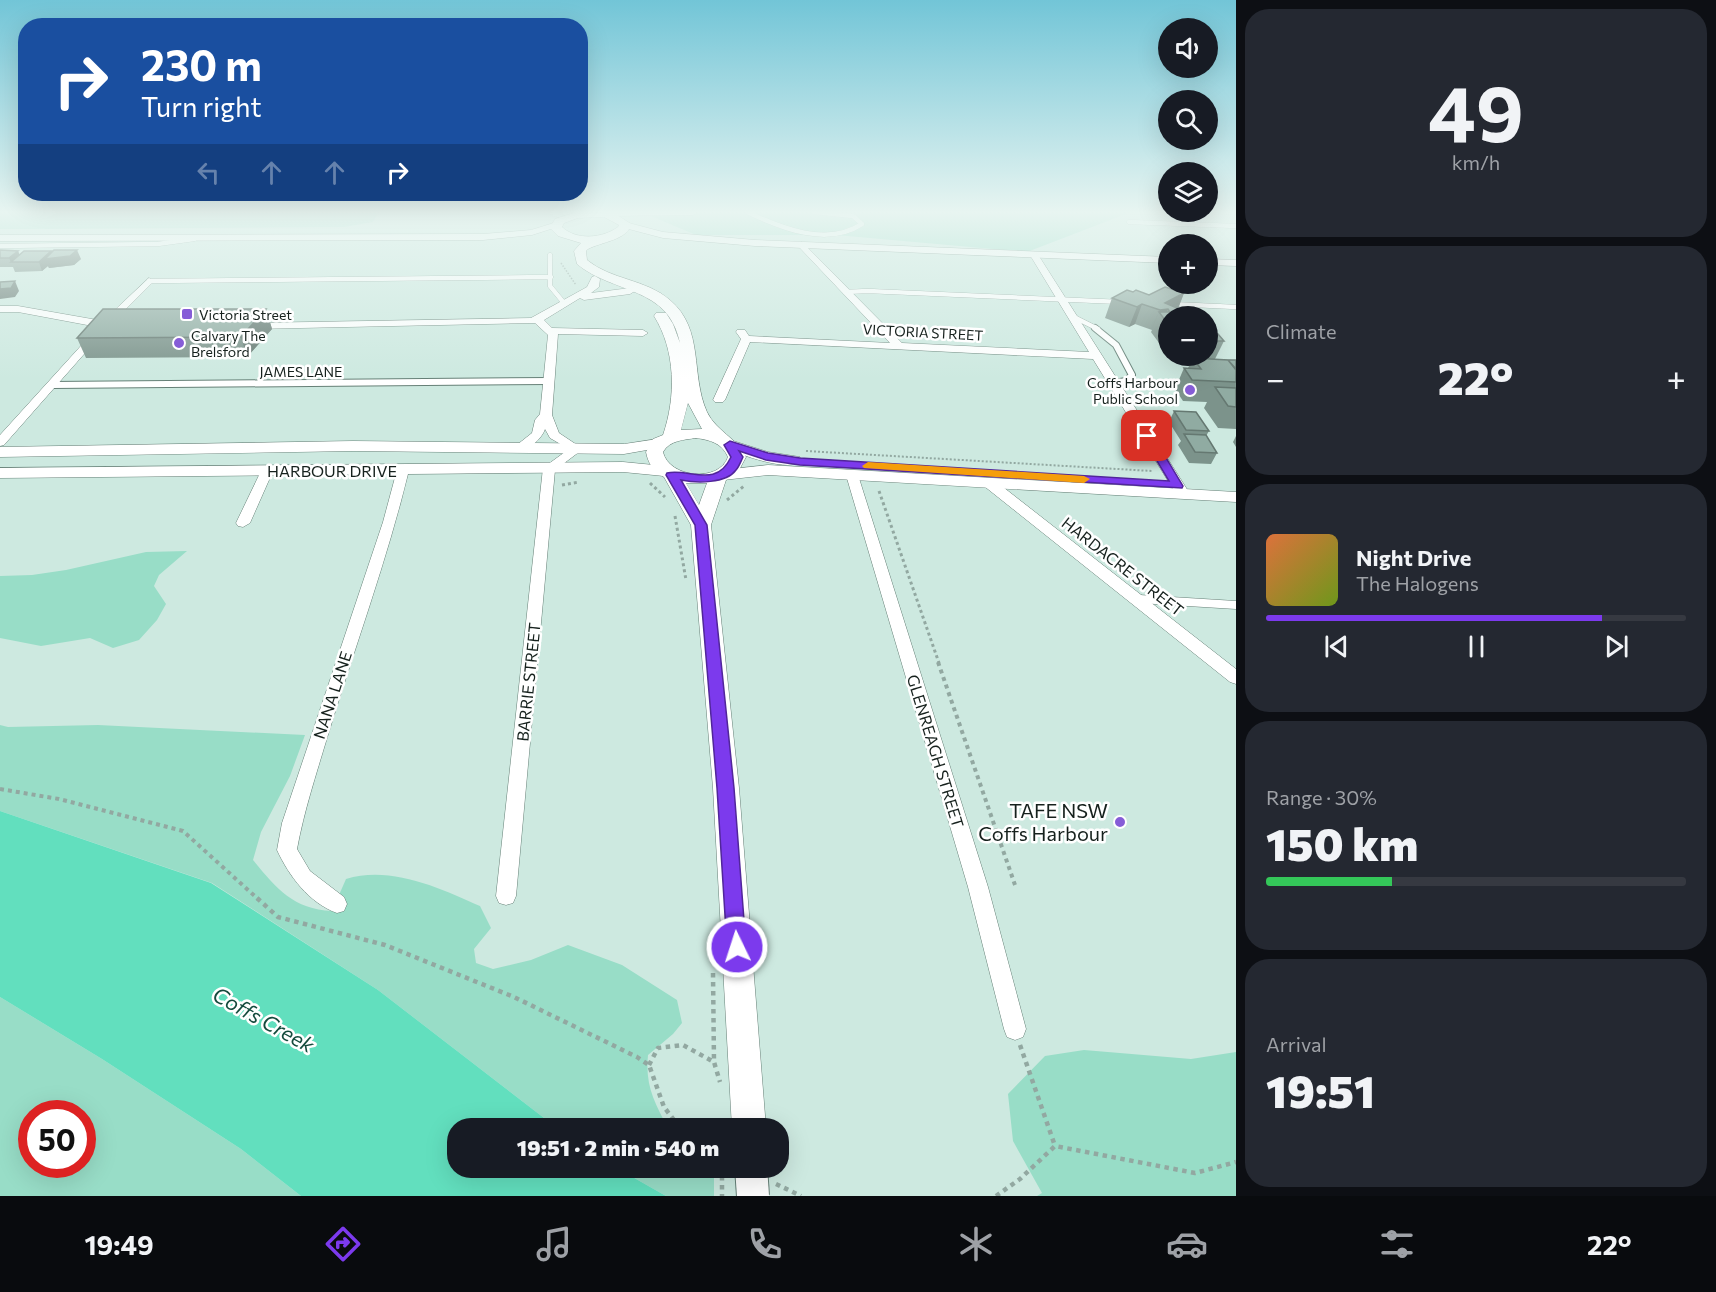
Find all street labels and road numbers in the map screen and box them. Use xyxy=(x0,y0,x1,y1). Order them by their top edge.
street label: VICTORIA STREET xyxy=(862,320,984,344)
street label: JAMES LANE xyxy=(260,363,342,380)
street label: HARBOUR DRIVE xyxy=(267,461,397,480)
street label: HARDACRE STREET xyxy=(1058,513,1188,619)
street label: BARRIE STREET xyxy=(512,622,544,742)
street label: NANA LANE xyxy=(309,649,355,741)
street label: GLENREAGH STREET xyxy=(904,672,968,830)

